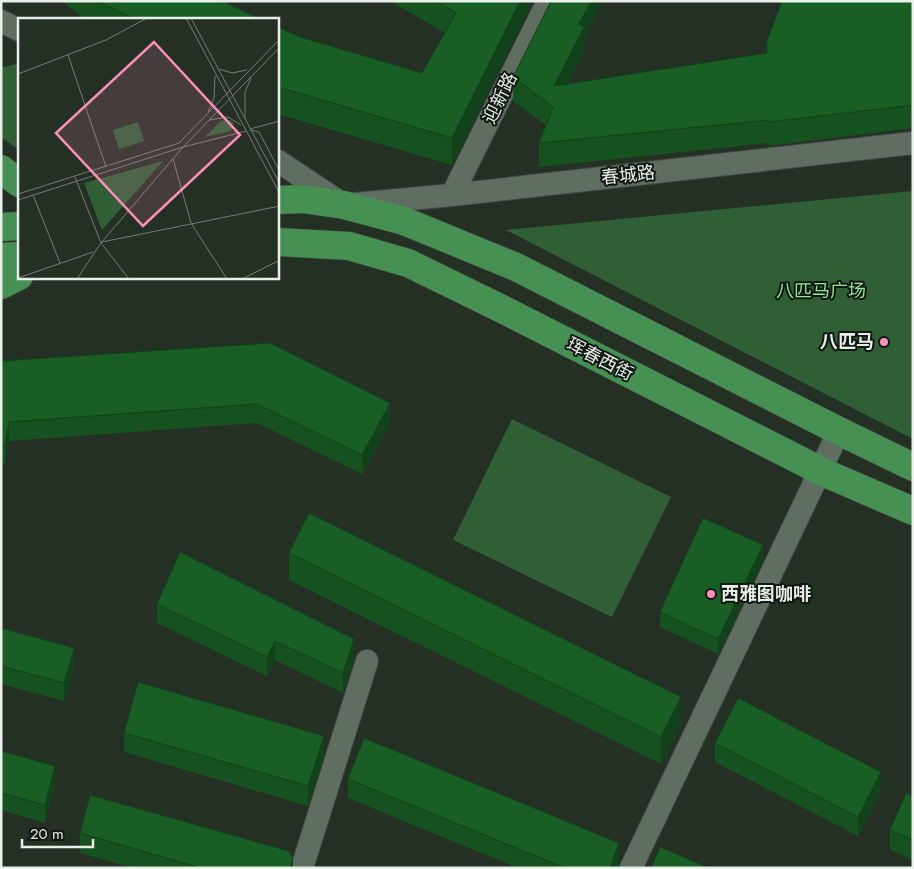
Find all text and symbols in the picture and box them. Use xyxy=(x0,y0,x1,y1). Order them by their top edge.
inset map xyxy=(18,18,279,279)
street label: 迎新路 xyxy=(476,68,524,128)
street label: 春城路 xyxy=(600,159,656,191)
park label: 八匹马广场 xyxy=(776,278,866,304)
place label: 八匹马 xyxy=(820,329,874,355)
street label: 珲春西街 xyxy=(562,331,638,387)
marker: 八匹马 xyxy=(878,336,890,348)
place label: 西雅图咖啡 xyxy=(721,581,811,607)
marker: 西雅图咖啡 xyxy=(705,588,717,600)
scale bar xyxy=(22,816,94,848)
text: 20 m xyxy=(30,823,64,845)

